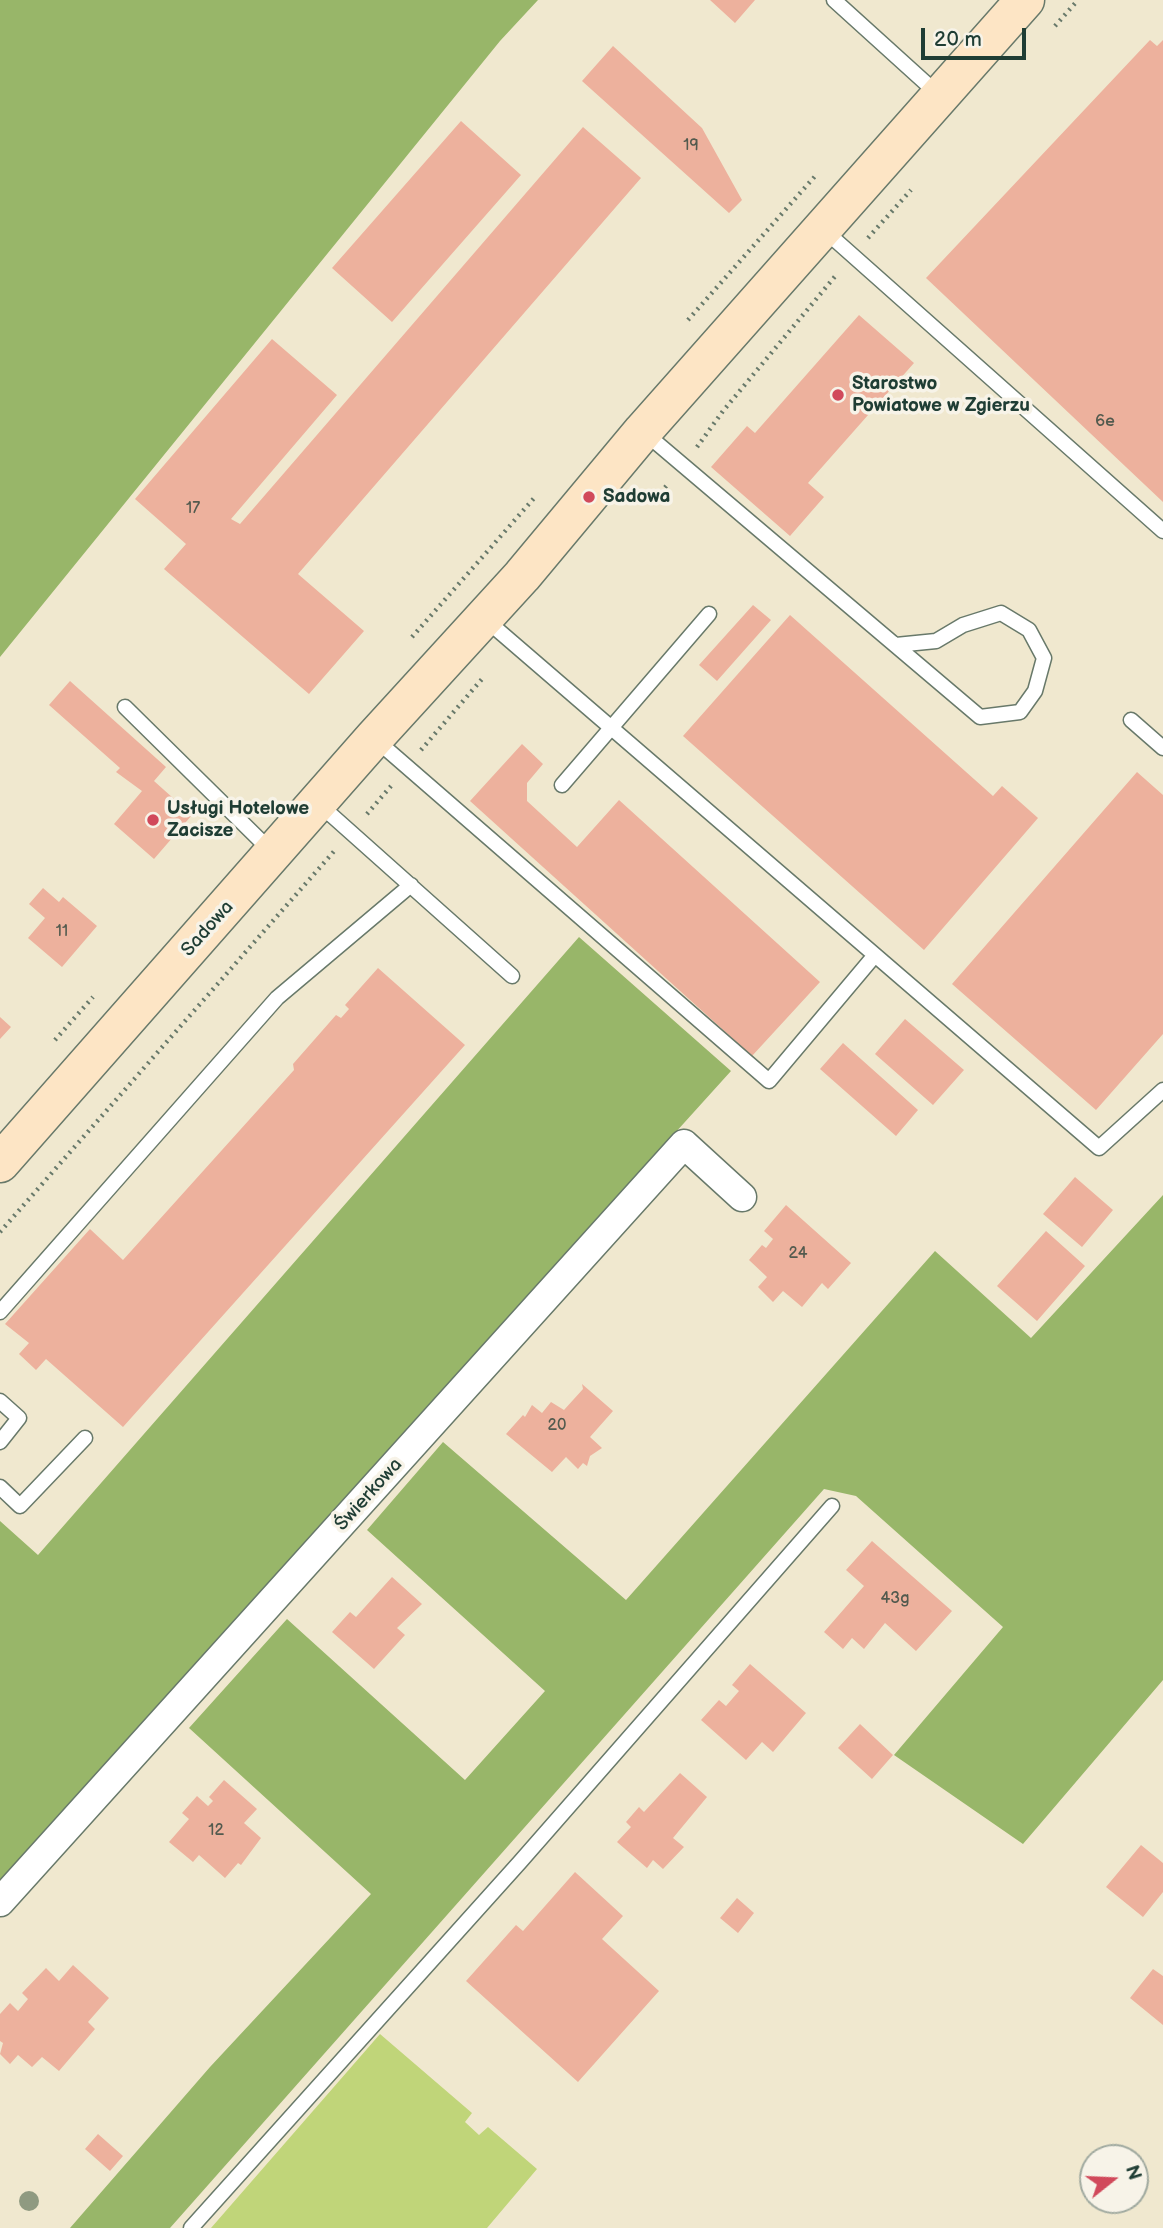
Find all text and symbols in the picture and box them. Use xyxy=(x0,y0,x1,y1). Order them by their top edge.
scale bar xyxy=(925,14,1030,58)
text: 20 m xyxy=(934,27,982,52)
house number: 19 xyxy=(683,136,699,156)
place label: Starostwo Powiatowe w Zgierzu xyxy=(852,373,1030,417)
marker: Starostwo Powiatowe w Zgierzu xyxy=(830,387,846,403)
house number: 6e xyxy=(1095,412,1115,432)
place label: Sadowa xyxy=(603,486,671,508)
marker: Sadowa xyxy=(581,489,597,505)
house number: 17 xyxy=(186,499,200,519)
place label: Usługi Hotelowe Zacisze xyxy=(167,798,309,842)
marker: Usługi Hotelowe Zacisze xyxy=(145,812,161,828)
street label: Sadowa xyxy=(177,896,239,962)
house number: 11 xyxy=(56,922,68,942)
house number: 24 xyxy=(789,1244,807,1264)
house number: 20 xyxy=(548,1416,566,1436)
street label: Świerkowa xyxy=(330,1454,408,1536)
house number: 43g xyxy=(881,1589,909,1609)
house number: 12 xyxy=(208,1821,224,1841)
north arrow xyxy=(1079,2144,1149,2214)
text: N xyxy=(1119,2163,1146,2183)

